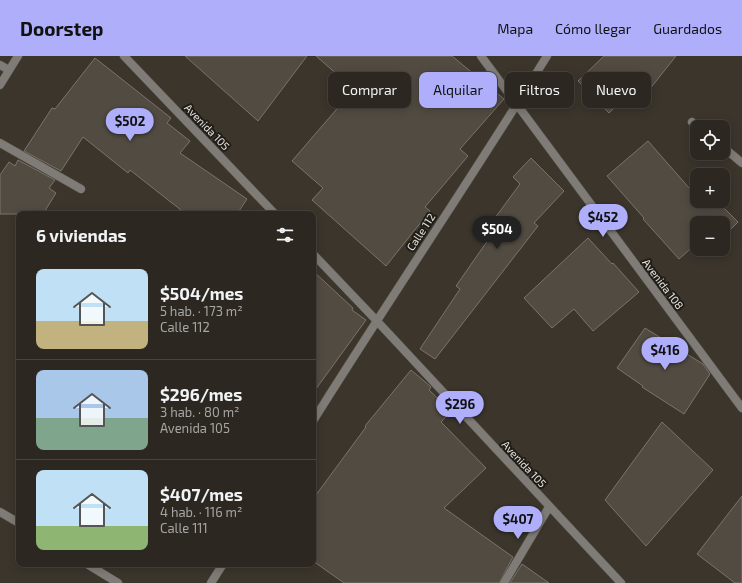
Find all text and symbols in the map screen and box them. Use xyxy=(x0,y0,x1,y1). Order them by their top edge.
text: Doorstep xyxy=(20,17,104,40)
text: Mapa xyxy=(497,20,533,37)
text: Cómo llegar xyxy=(555,20,631,37)
text: Guardados xyxy=(653,20,722,37)
chip: Comprar xyxy=(328,72,411,108)
chip: Alquilar xyxy=(419,72,497,108)
chip: Filtros xyxy=(505,72,574,108)
chip: Nuevo xyxy=(582,72,651,108)
street label: Avenida 105 xyxy=(182,101,233,153)
pin: $502 xyxy=(106,108,154,142)
text: $502 xyxy=(115,113,145,129)
map controls xyxy=(690,120,730,256)
button: locate xyxy=(690,120,730,160)
button: + xyxy=(690,168,730,208)
pin: $452 xyxy=(579,204,627,238)
text: $452 xyxy=(588,209,618,225)
street label: Calle 112 xyxy=(404,211,438,253)
pin: $504 xyxy=(473,216,521,250)
button: − xyxy=(690,216,730,256)
text: $504 xyxy=(481,221,513,237)
icon: filters xyxy=(274,224,296,246)
text: 6 viviendas xyxy=(36,225,127,245)
street label: Avenida 108 xyxy=(640,256,687,312)
text: $504/mes xyxy=(160,283,243,303)
icon: home xyxy=(68,285,116,333)
text: 5 hab. · 173 m² xyxy=(160,303,243,319)
text: Calle 112 xyxy=(160,319,210,335)
pin: $416 xyxy=(641,337,689,371)
text: $416 xyxy=(650,342,680,358)
text: $296/mes xyxy=(160,384,242,404)
icon: home xyxy=(68,386,116,434)
pin: $296 xyxy=(436,391,484,425)
text: $296 xyxy=(445,396,475,412)
text: 3 hab. · 80 m² xyxy=(160,404,239,420)
text: Avenida 105 xyxy=(160,420,230,436)
street label: Avenida 105 xyxy=(499,438,549,490)
text: $407/mes xyxy=(160,484,243,504)
icon: home xyxy=(68,486,116,534)
text: 4 hab. · 116 m² xyxy=(160,504,242,520)
pin: $407 xyxy=(494,506,542,540)
text: $407 xyxy=(503,511,533,527)
text: Calle 111 xyxy=(160,520,208,536)

